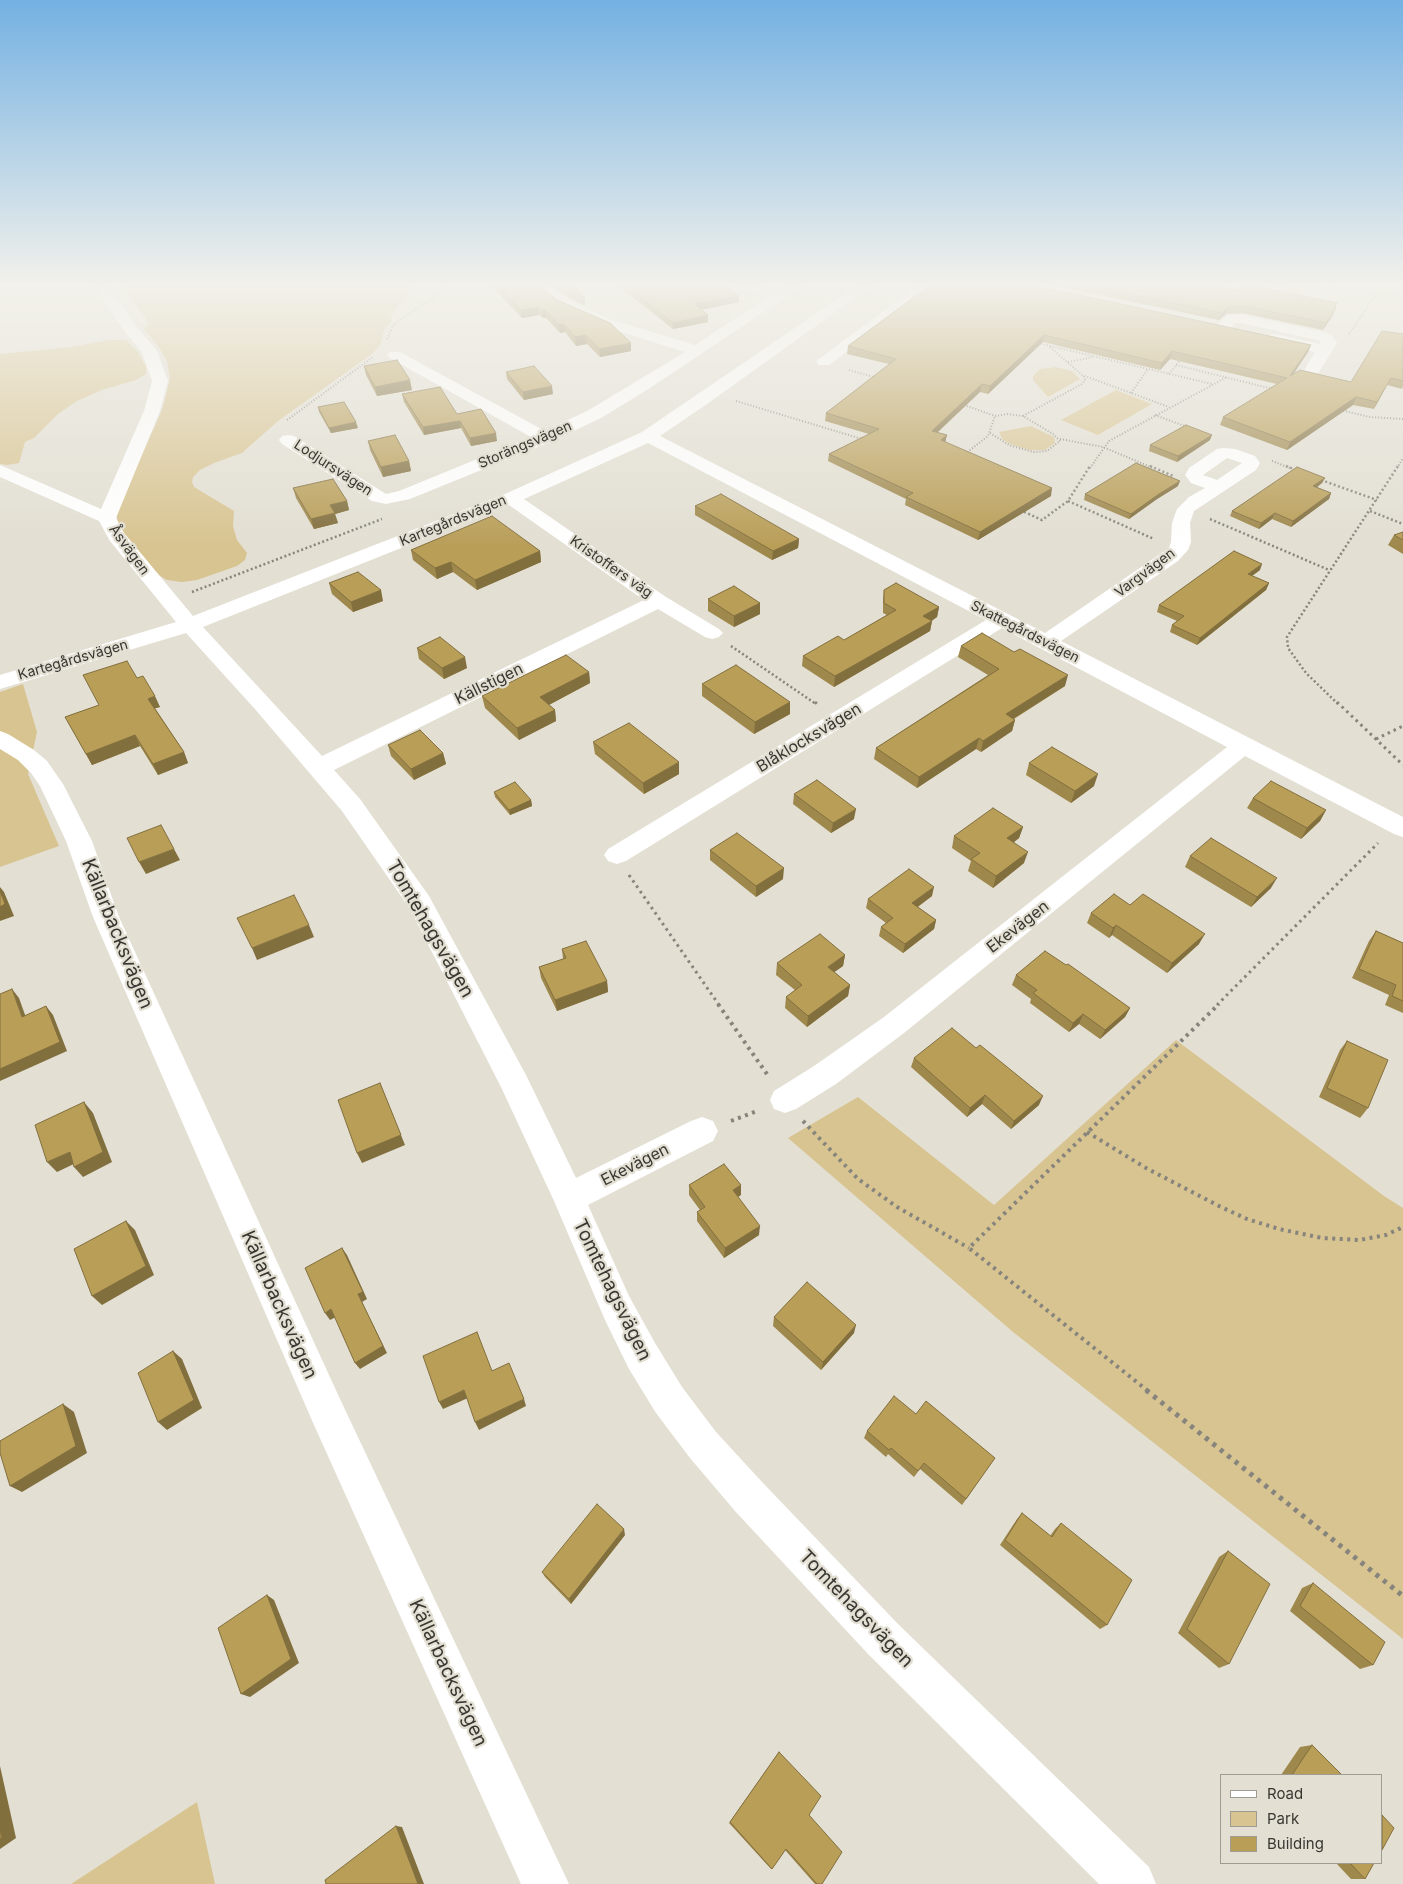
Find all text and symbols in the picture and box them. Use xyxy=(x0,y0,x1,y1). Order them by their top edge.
street label: Storängsvägen xyxy=(476,418,574,472)
street label: Lodjursvägen xyxy=(291,436,375,500)
street label: Kartegårdsvägen xyxy=(397,492,509,550)
street label: Åsvägen xyxy=(105,522,153,578)
street label: Kristoffers väg xyxy=(566,532,656,602)
street label: Vargvägen xyxy=(1112,545,1178,601)
street label: Skattegårdsvägen xyxy=(968,597,1082,667)
street label: Kartegårdsvägen xyxy=(16,636,130,684)
street label: Källstigen xyxy=(452,659,526,709)
street label: Blåklocksvägen xyxy=(753,699,865,777)
street label: Källarbacksvägen xyxy=(77,856,157,1012)
street label: Tomtehagsvägen xyxy=(381,856,479,1002)
street label: Ekevägen xyxy=(983,897,1053,957)
street label: Ekevägen xyxy=(598,1140,672,1190)
street label: Tomtehagsvägen xyxy=(568,1215,656,1365)
street label: Källarbacksvägen xyxy=(236,1227,322,1383)
street label: Tomtehagsvägen xyxy=(794,1545,918,1673)
street label: Källarbacksvägen xyxy=(404,1596,492,1750)
legend xyxy=(1220,1774,1383,1864)
text: Road xyxy=(1267,1784,1303,1803)
text: Park xyxy=(1267,1809,1299,1828)
text: Building xyxy=(1267,1834,1324,1853)

